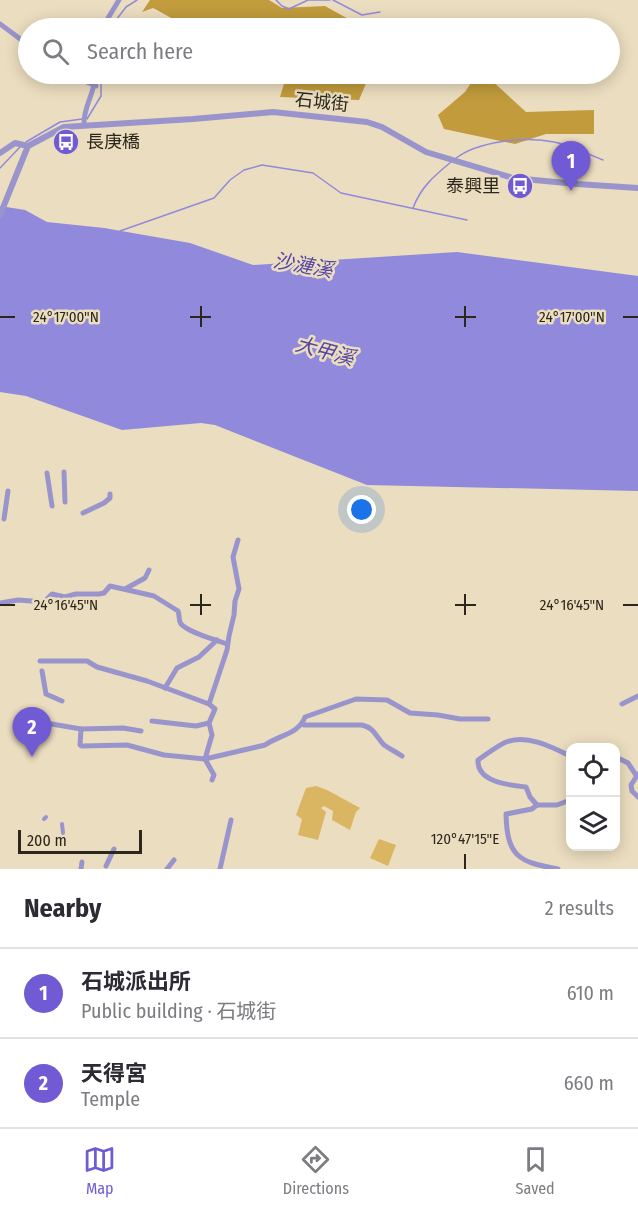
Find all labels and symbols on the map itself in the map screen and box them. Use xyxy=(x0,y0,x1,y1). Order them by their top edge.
street label: 石城街 xyxy=(294,88,350,116)
bus stop icon: 長庚橋 xyxy=(51,127,81,157)
place label: 長庚橋 xyxy=(86,131,140,153)
pin: 1 xyxy=(552,142,590,191)
bus stop icon: 泰興里 xyxy=(505,171,535,201)
place label: 泰興里 xyxy=(446,175,500,197)
water label: 沙漣溪 xyxy=(271,248,338,283)
text: 24°17'00"N xyxy=(33,308,99,326)
text: 24°17'00"N xyxy=(539,308,605,326)
water label: 大甲溪 xyxy=(293,332,360,371)
your location xyxy=(347,495,376,524)
text: 24°16'45"N xyxy=(34,596,98,614)
text: 24°16'45"N xyxy=(540,596,604,614)
pin: 2 xyxy=(12,708,51,757)
scale bar xyxy=(18,827,142,854)
text: 120°47'15"E xyxy=(431,830,499,848)

